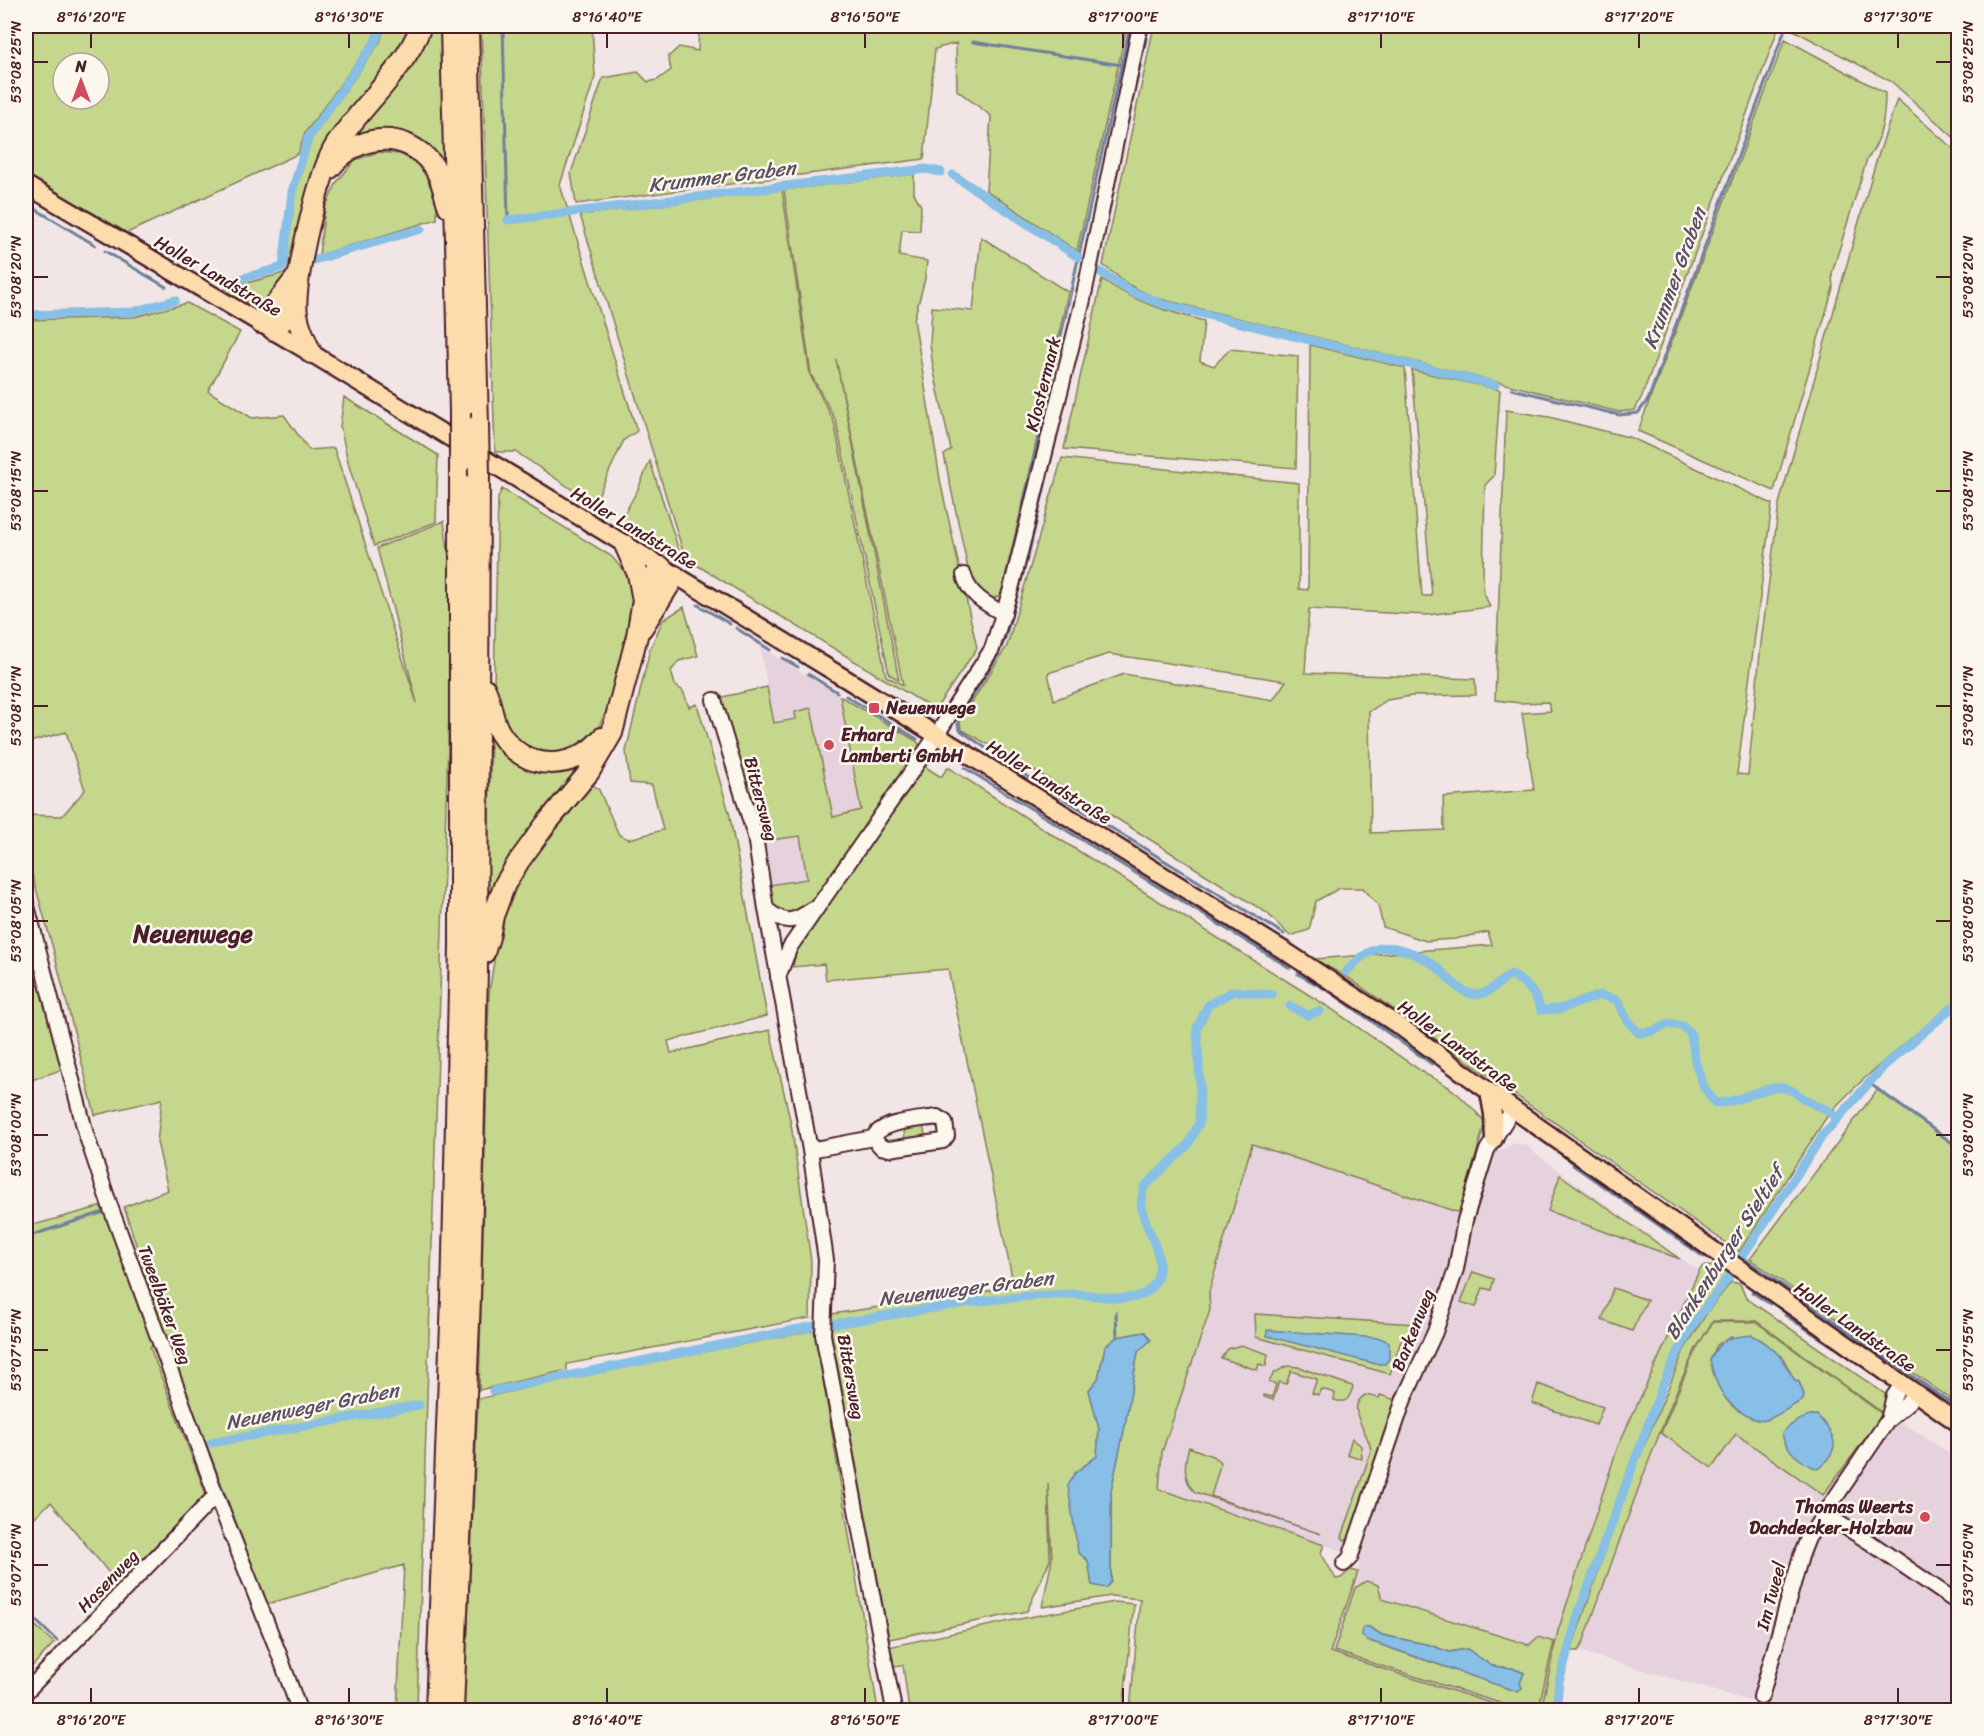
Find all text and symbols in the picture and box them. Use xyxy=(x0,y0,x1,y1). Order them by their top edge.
text: 8°16'20"E xyxy=(57,4,127,30)
text: 8°16'30"E xyxy=(315,4,385,30)
text: 8°16'40"E xyxy=(572,4,643,30)
text: 8°16'50"E xyxy=(830,4,901,30)
text: 8°17'00"E xyxy=(1088,4,1159,30)
text: 8°17'10"E xyxy=(1348,4,1416,30)
text: 8°17'20"E xyxy=(1605,4,1675,30)
text: 8°17'30"E xyxy=(1864,4,1934,30)
text: 53°08'25"N xyxy=(3,20,29,103)
text: 53°08'25"N xyxy=(1955,20,1981,103)
north arrow xyxy=(51,51,111,111)
text: N xyxy=(74,52,87,81)
water label: Krummer Graben xyxy=(647,150,800,203)
water label: Krummer Graben xyxy=(1633,201,1717,354)
street label: Holler Landstraße xyxy=(148,226,288,326)
text: 53°08'20"N xyxy=(3,235,29,318)
text: 53°08'20"N xyxy=(1955,235,1981,318)
street label: Klostermark xyxy=(1016,333,1070,435)
text: 53°08'15"N xyxy=(3,450,29,531)
text: 53°08'15"N xyxy=(1955,450,1981,531)
street label: Holler Landstraße xyxy=(564,477,704,579)
text: 53°08'10"N xyxy=(3,665,29,746)
text: 53°08'10"N xyxy=(1955,665,1981,746)
place label: Neuenwege xyxy=(885,692,977,724)
marker: Neuenwege xyxy=(867,701,881,715)
place label: Erhard Lamberti GmbH xyxy=(841,719,964,772)
street label: Holler Landstraße xyxy=(980,730,1118,834)
marker: Erhard Lamberti GmbH xyxy=(822,738,836,752)
street label: Bittersweg xyxy=(734,753,788,845)
text: 53°08'05"N xyxy=(3,879,29,963)
text: 53°08'05"N xyxy=(1955,879,1981,963)
district label: Neuenwege xyxy=(132,913,254,955)
street label: Holler Landstraße xyxy=(1391,991,1525,1101)
text: 53°08'00"N xyxy=(3,1093,29,1177)
text: 53°08'00"N xyxy=(1955,1093,1981,1177)
water label: Blankenburger Sieltief xyxy=(1655,1154,1797,1347)
street label: Tweelbäker Weg xyxy=(128,1241,202,1369)
water label: Neuenweger Graben xyxy=(877,1260,1058,1317)
street label: Holler Landstraße xyxy=(1787,1273,1923,1381)
street label: Barkenweg xyxy=(1382,1284,1444,1376)
text: 53°07'55"N xyxy=(3,1308,29,1391)
text: 53°07'55"N xyxy=(1955,1308,1981,1391)
street label: Bittersweg xyxy=(828,1332,874,1422)
water label: Neuenweger Graben xyxy=(223,1372,404,1440)
place label: Thomas Weerts Dachdecker-Holzbau xyxy=(1749,1491,1914,1544)
marker: Thomas Weerts Dachdecker-Holzbau xyxy=(1918,1510,1932,1524)
text: 53°07'50"N xyxy=(3,1523,29,1606)
text: 53°07'50"N xyxy=(1955,1523,1981,1606)
street label: Hasenweg xyxy=(69,1541,147,1621)
street label: Im Tweel xyxy=(1746,1557,1796,1635)
text: 8°16'20"E xyxy=(57,1707,127,1733)
text: 8°16'30"E xyxy=(315,1707,385,1733)
text: 8°16'40"E xyxy=(572,1707,643,1733)
text: 8°16'50"E xyxy=(830,1707,901,1733)
text: 8°17'00"E xyxy=(1088,1707,1159,1733)
text: 8°17'10"E xyxy=(1348,1707,1416,1733)
text: 8°17'20"E xyxy=(1605,1707,1675,1733)
text: 8°17'30"E xyxy=(1864,1707,1934,1733)

